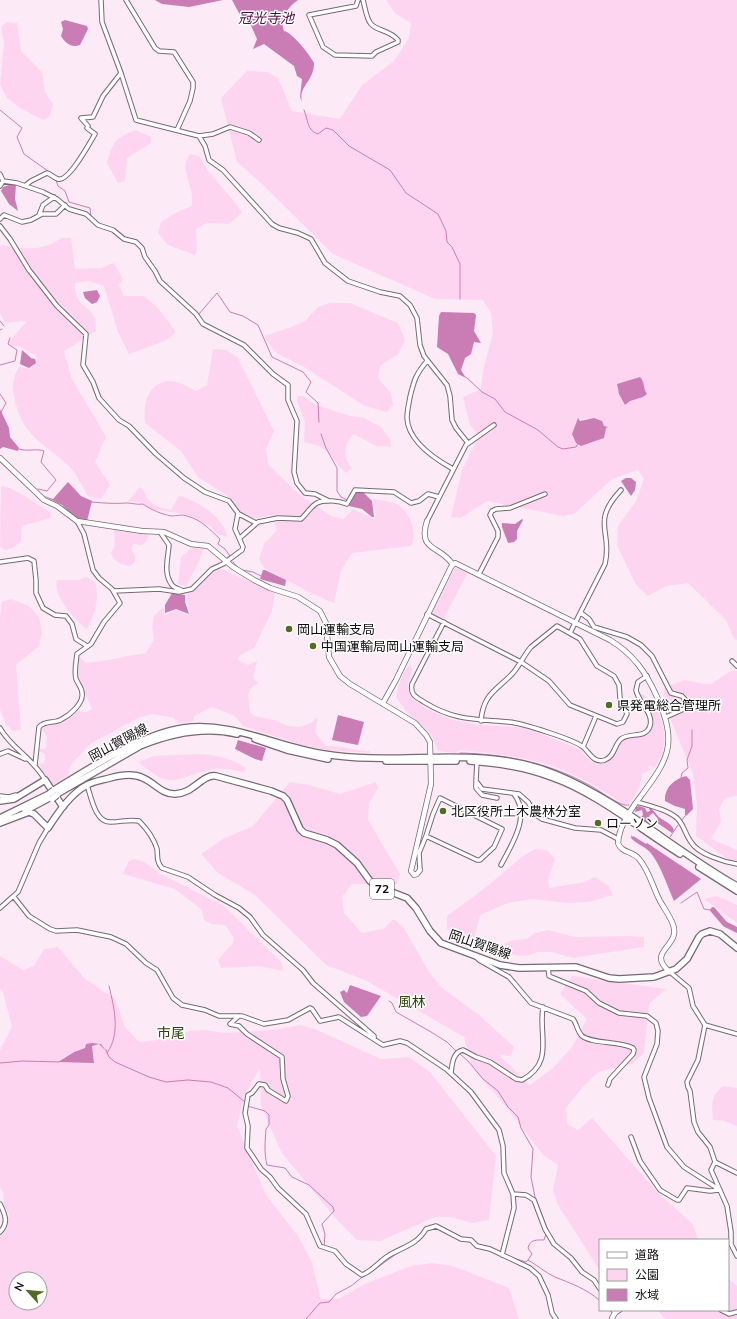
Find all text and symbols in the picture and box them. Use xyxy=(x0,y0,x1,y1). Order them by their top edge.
water label: 冠光寺池 xyxy=(238,9,296,28)
place label: 岡山運輸支局 xyxy=(297,621,375,639)
marker: 岡山運輸支局 xyxy=(284,624,294,634)
place label: 中国運輸局岡山運輸支局 xyxy=(321,638,464,656)
marker: 中国運輸局岡山運輸支局 xyxy=(308,641,318,651)
place label: 県発電総合管理所 xyxy=(617,697,721,715)
marker: 県発電総合管理所 xyxy=(604,700,614,710)
street label: 岡山賀陽線 xyxy=(86,720,151,766)
place label: 北区役所土木農林分室 xyxy=(451,803,581,821)
marker: 北区役所土木農林分室 xyxy=(438,806,448,816)
place label: ローソン xyxy=(606,815,658,833)
marker: ローソン xyxy=(593,818,603,828)
road number: 72 xyxy=(370,879,394,899)
street label: 岡山賀陽線 xyxy=(446,926,513,964)
district label: 風林 xyxy=(398,993,426,1012)
district label: 市尾 xyxy=(157,1024,185,1043)
legend xyxy=(599,1239,729,1311)
text: 道路 xyxy=(635,1247,659,1263)
text: 公園 xyxy=(635,1267,659,1283)
north arrow xyxy=(8,1271,48,1311)
text: N xyxy=(11,1280,28,1294)
text: 水域 xyxy=(635,1287,659,1303)

